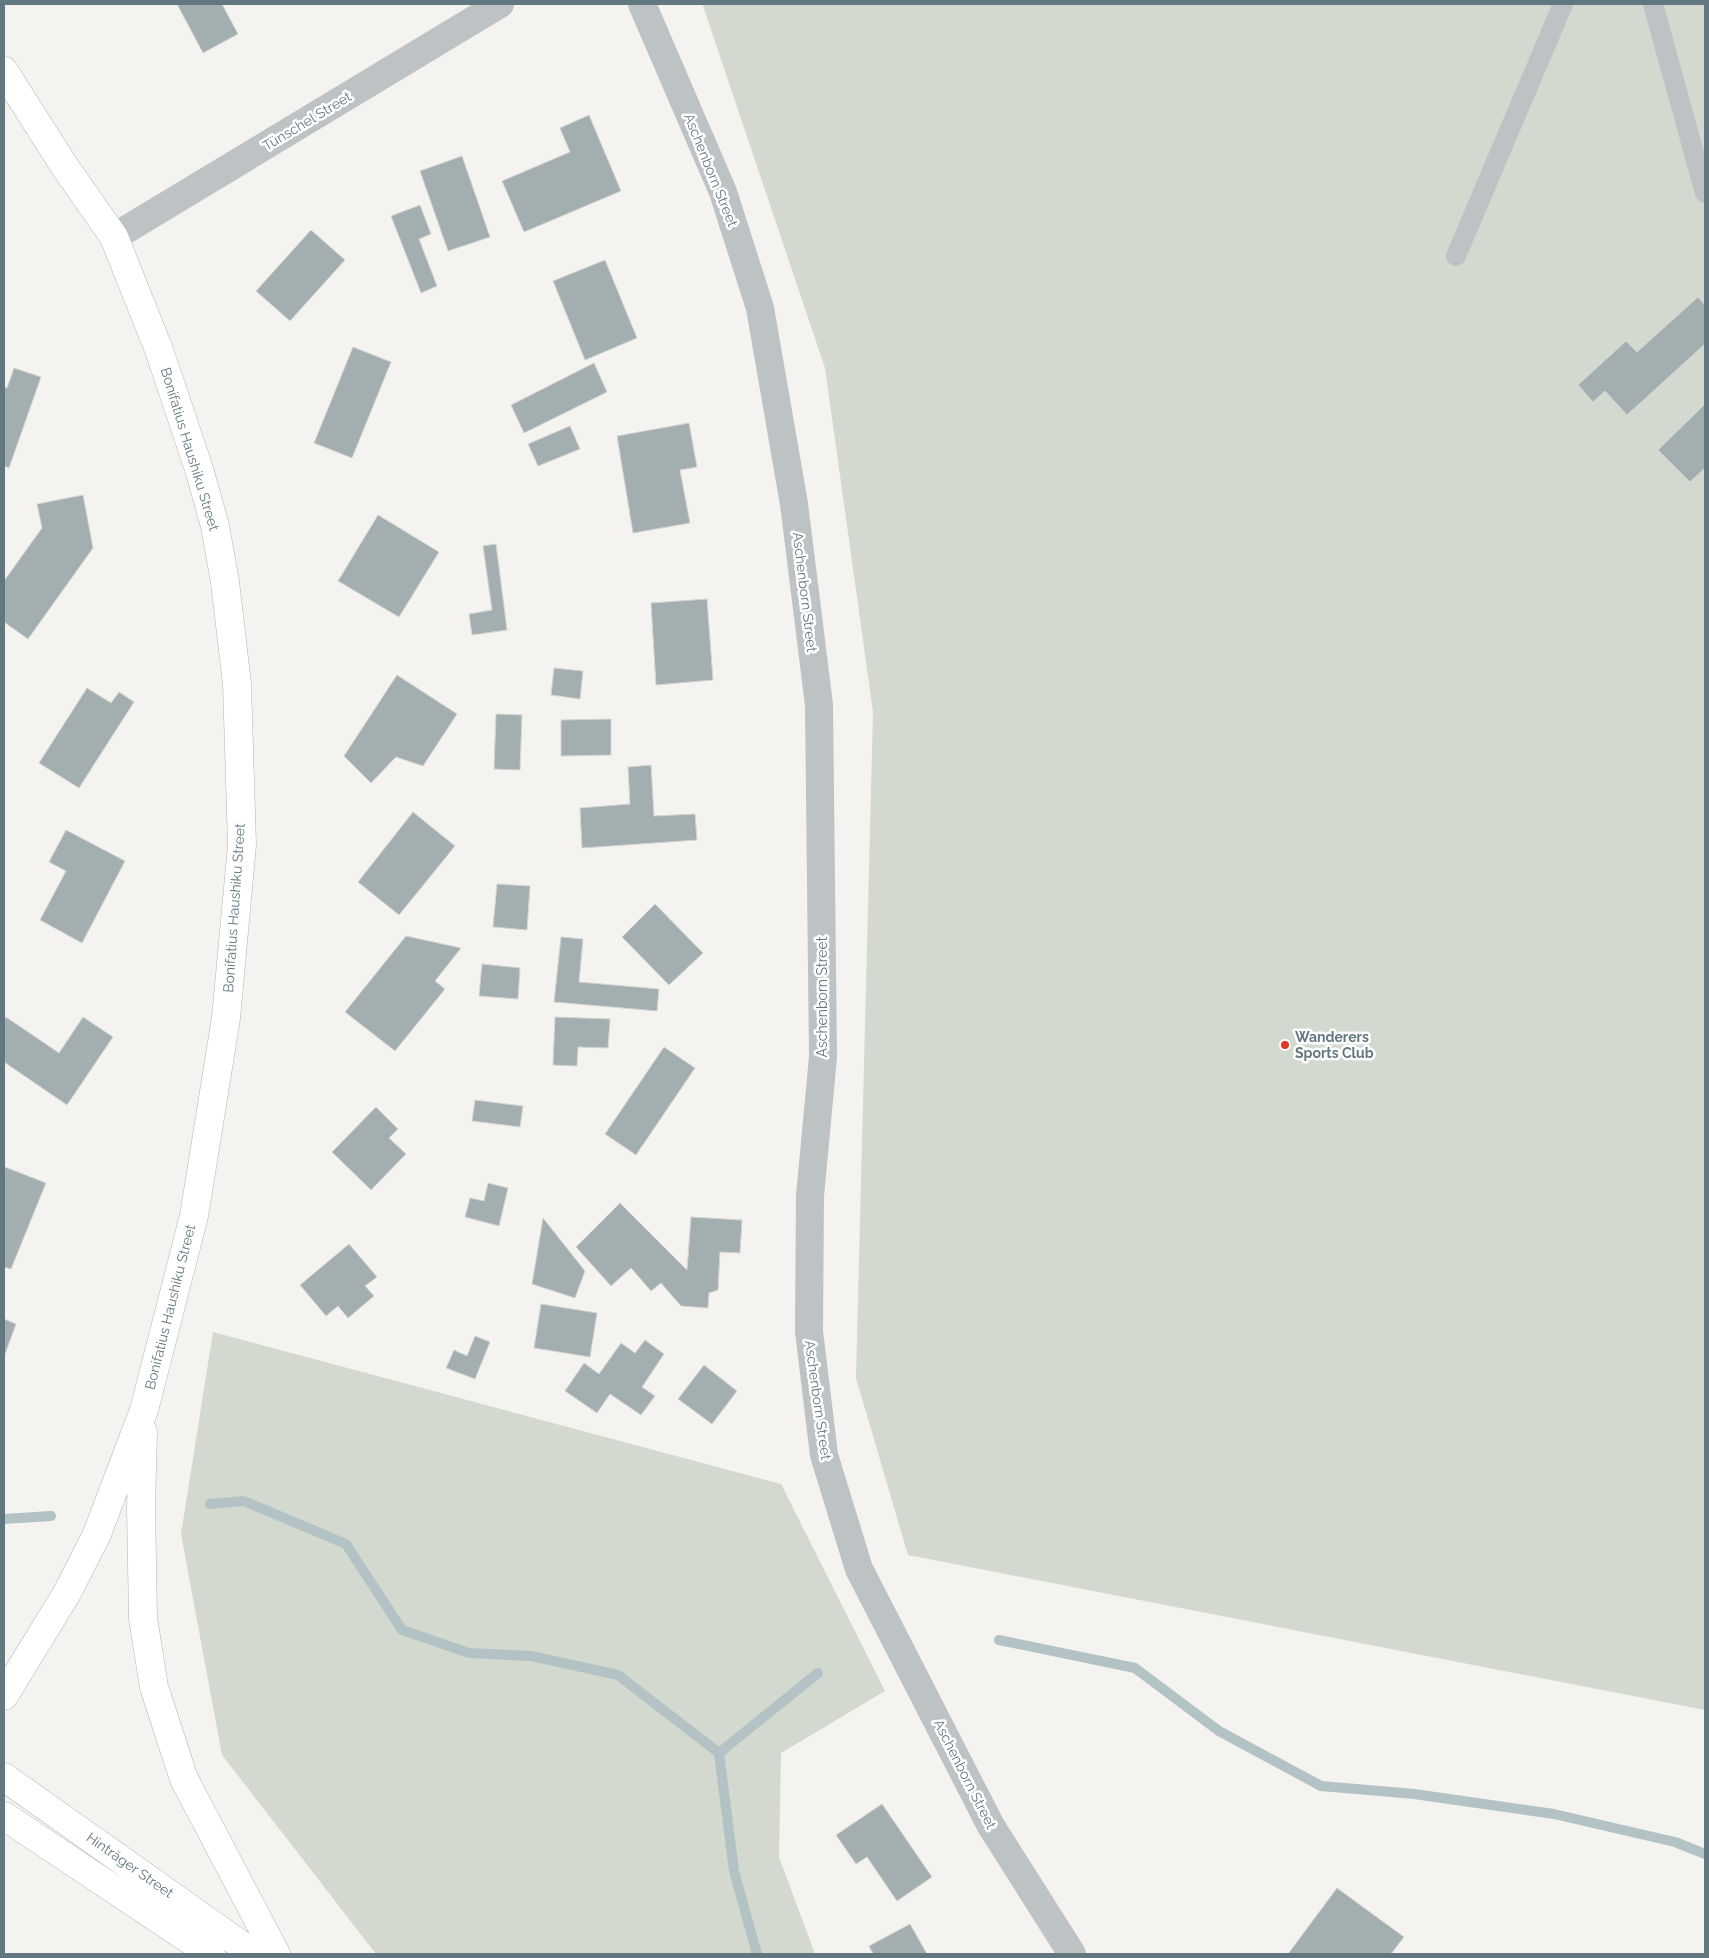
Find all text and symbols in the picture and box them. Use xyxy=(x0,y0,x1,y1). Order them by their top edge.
street label: Tünschel Street xyxy=(260,88,354,154)
street label: Aschenborn Street xyxy=(681,111,741,229)
street label: Bonifatius Haushiku Street xyxy=(158,366,223,533)
street label: Aschenborn Street xyxy=(790,531,820,653)
street label: Bonifatius Haushiku Street xyxy=(220,822,248,993)
street label: Aschenborn Street xyxy=(814,936,830,1057)
place label: Wanderers Sports Club xyxy=(1295,1029,1374,1061)
marker: Wanderers Sports Club xyxy=(1279,1039,1291,1051)
street label: Bonifatius Haushiku Street xyxy=(142,1222,198,1391)
street label: Aschenborn Street xyxy=(802,1339,834,1461)
street label: Aschenborn Street xyxy=(930,1717,1000,1832)
street label: Hinträger Street xyxy=(83,1829,177,1901)

